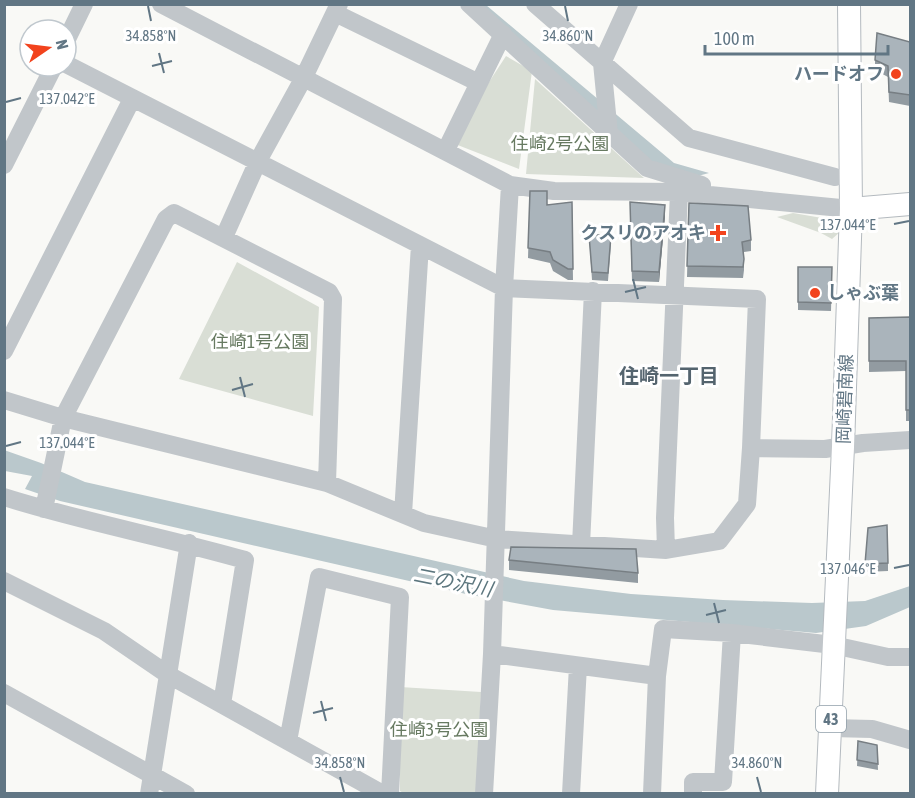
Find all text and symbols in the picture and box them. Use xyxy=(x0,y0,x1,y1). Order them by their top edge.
north arrow xyxy=(18,18,78,78)
scale bar xyxy=(705,18,888,56)
text: 34.858°N xyxy=(126,27,176,44)
text: 34.860°N xyxy=(543,27,593,44)
text: 100 m xyxy=(714,28,755,49)
text: N xyxy=(53,38,72,51)
place label: ハードオフ xyxy=(794,63,884,84)
marker: ハードオフ xyxy=(889,67,903,81)
text: 137.042°E xyxy=(39,90,95,107)
park label: 住崎2号公園 xyxy=(511,133,609,154)
text: 137.044°E xyxy=(820,216,876,233)
place label: クスリのアオキ xyxy=(581,222,706,243)
marker: クスリのアオキ xyxy=(711,226,725,240)
place label: しゃぶ葉 xyxy=(827,282,899,303)
marker: しゃぶ葉 xyxy=(808,286,822,300)
park label: 住崎1号公園 xyxy=(211,331,309,352)
street label: 岡崎碧南線 xyxy=(832,354,857,444)
district label: 住崎一丁目 xyxy=(619,364,719,387)
text: 137.044°E xyxy=(39,434,95,451)
text: 137.046°E xyxy=(820,560,876,577)
water label: 二の沢川 xyxy=(412,563,497,601)
road number: 43 xyxy=(816,706,846,732)
park label: 住崎3号公園 xyxy=(390,719,488,740)
text: 34.858°N xyxy=(315,754,365,771)
text: 34.860°N xyxy=(732,754,782,771)

